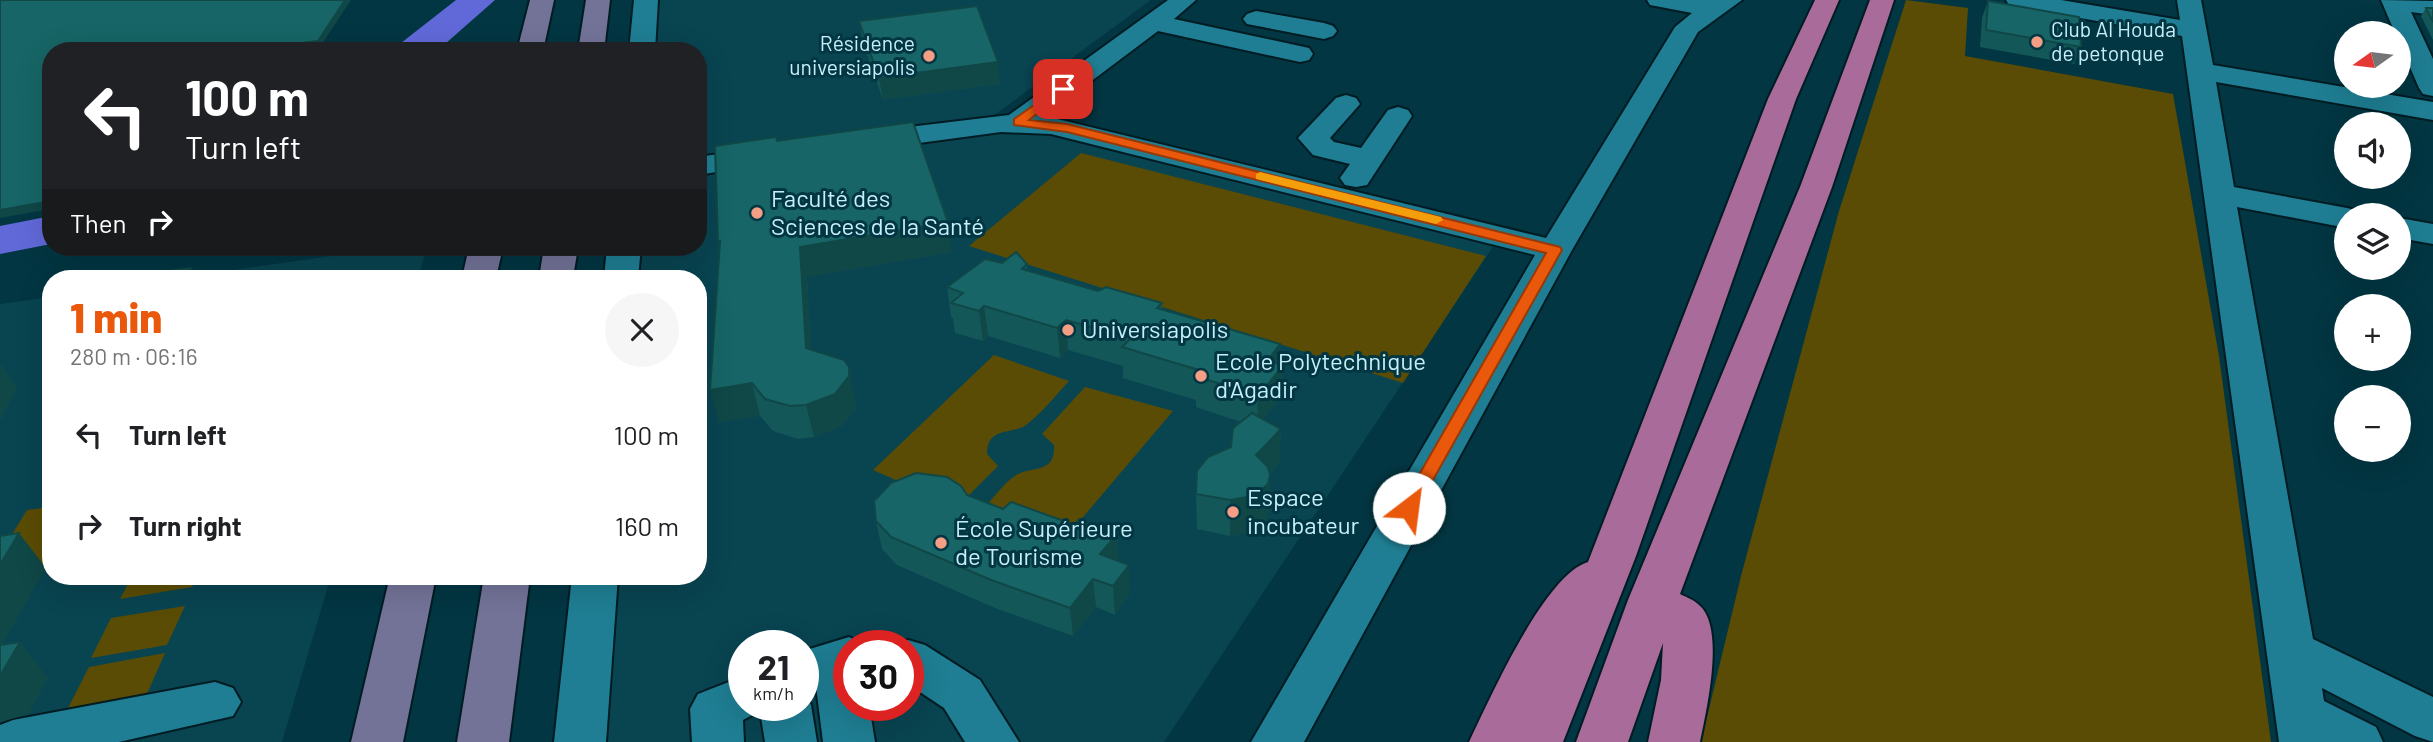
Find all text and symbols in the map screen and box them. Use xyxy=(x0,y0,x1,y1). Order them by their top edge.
place label: Club Al Houda de petonque xyxy=(2051,16,2176,65)
north arrow xyxy=(2334,21,2412,98)
map controls xyxy=(2334,21,2411,462)
place label: Résidence universiapolis xyxy=(789,30,915,79)
marker: Club Al Houda de petonque xyxy=(2029,34,2045,50)
marker: Résidence universiapolis xyxy=(921,48,937,64)
pin xyxy=(1033,59,1093,119)
text: 100 m xyxy=(185,67,309,126)
icon: left xyxy=(70,70,161,161)
icon: arrive xyxy=(1044,70,1082,108)
button: sound xyxy=(2334,112,2411,189)
text: Turn left xyxy=(185,127,302,165)
place label: Faculté des Sciences de la Santé xyxy=(771,183,984,240)
icon: right xyxy=(141,203,179,241)
button: layers xyxy=(2334,203,2411,280)
marker: Faculté des Sciences de la Santé xyxy=(749,205,765,221)
text: Then xyxy=(70,207,127,238)
text: 1 min xyxy=(70,291,162,341)
button: close xyxy=(605,293,679,367)
button: + xyxy=(2334,294,2411,371)
place label: Universiapolis xyxy=(1082,314,1228,343)
marker: Universiapolis xyxy=(1060,322,1076,338)
text: 280 m · 06:16 xyxy=(70,342,198,370)
place label: Ecole Polytechnique d'Agadir xyxy=(1215,346,1426,403)
marker: Ecole Polytechnique d'Agadir xyxy=(1193,368,1209,384)
button: − xyxy=(2334,385,2411,462)
icon: left xyxy=(70,416,108,454)
text: Turn left xyxy=(129,419,227,450)
text: 100 m xyxy=(614,419,679,450)
position arrow xyxy=(1372,471,1446,545)
place label: Espace incubateur xyxy=(1247,482,1360,539)
marker: Espace incubateur xyxy=(1225,504,1241,520)
icon: right xyxy=(70,507,108,545)
text: Turn right xyxy=(129,510,242,541)
text: 160 m xyxy=(615,510,679,541)
place label: École Supérieure de Tourisme xyxy=(955,513,1133,570)
marker: École Supérieure de Tourisme xyxy=(933,535,949,551)
speed limit sign: 30 xyxy=(833,630,924,721)
text: 21 xyxy=(758,645,789,687)
text: km/h xyxy=(753,682,794,704)

